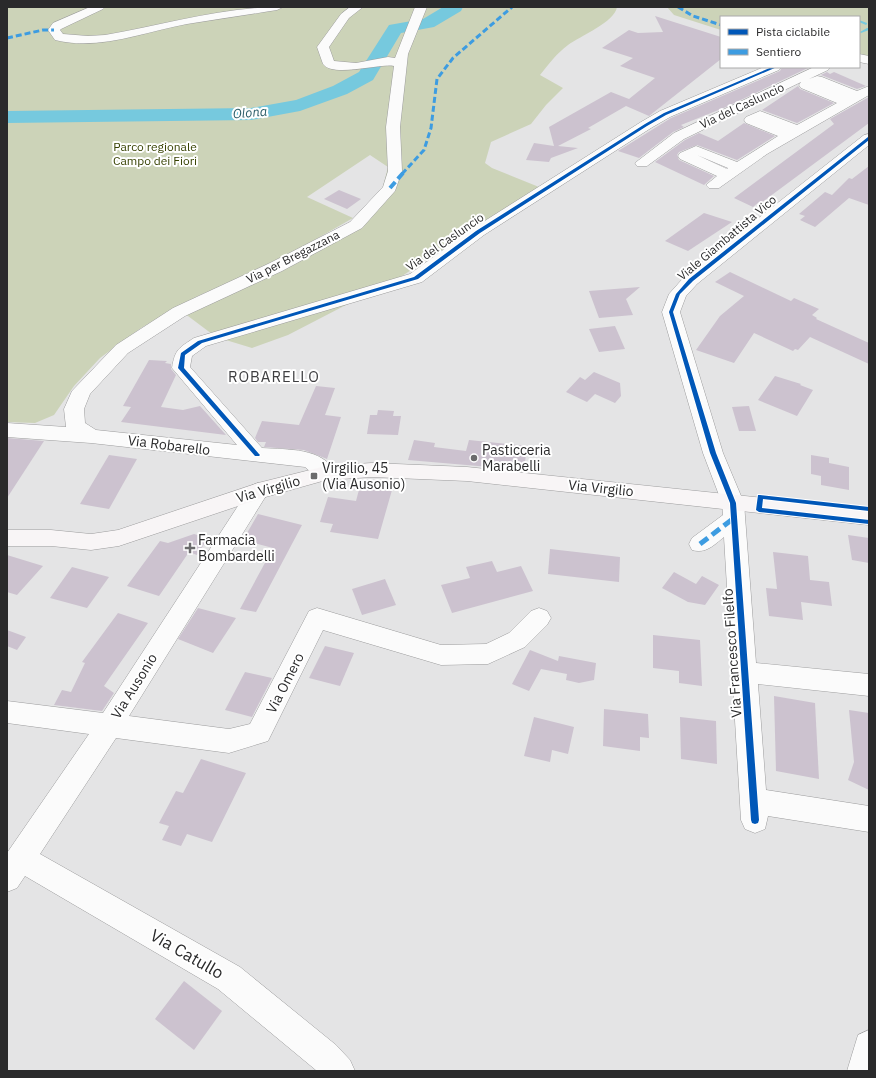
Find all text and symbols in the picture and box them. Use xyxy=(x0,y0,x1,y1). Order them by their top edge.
legend xyxy=(720,16,860,68)
text: Pista ciclabile xyxy=(756,24,830,39)
text: Sentiero xyxy=(756,44,802,59)
street label: Via del Casluncio xyxy=(697,79,787,132)
water label: Olona xyxy=(232,103,268,122)
park label: Parco regionale Campo dei Fiori xyxy=(113,139,197,168)
street label: Viale Giambattista Vico xyxy=(674,192,779,283)
street label: Via del Casluncio xyxy=(403,209,487,274)
street label: Via per Bregazzana xyxy=(244,226,342,287)
district label: ROBARELLO xyxy=(228,367,320,386)
street label: Via Robarello xyxy=(127,431,212,459)
place label: Pasticceria Marabelli xyxy=(482,441,551,475)
marker: Pasticceria Marabelli xyxy=(469,453,479,463)
place label: Virgilio, 45 (Via Ausonio) xyxy=(322,459,405,493)
street label: Via Virgilio xyxy=(234,471,302,507)
marker: Virgilio, 45 (Via Ausonio) xyxy=(309,471,319,481)
street label: Via Virgilio xyxy=(567,476,635,500)
place label: Farmacia Bombardelli xyxy=(198,531,275,565)
marker: Farmacia Bombardelli xyxy=(185,543,195,553)
street label: Via Francesco Filelfo xyxy=(718,588,745,718)
street label: Via Ausonio xyxy=(107,650,161,722)
street label: Via Omero xyxy=(262,650,308,716)
street label: Via Catullo xyxy=(146,924,228,984)

